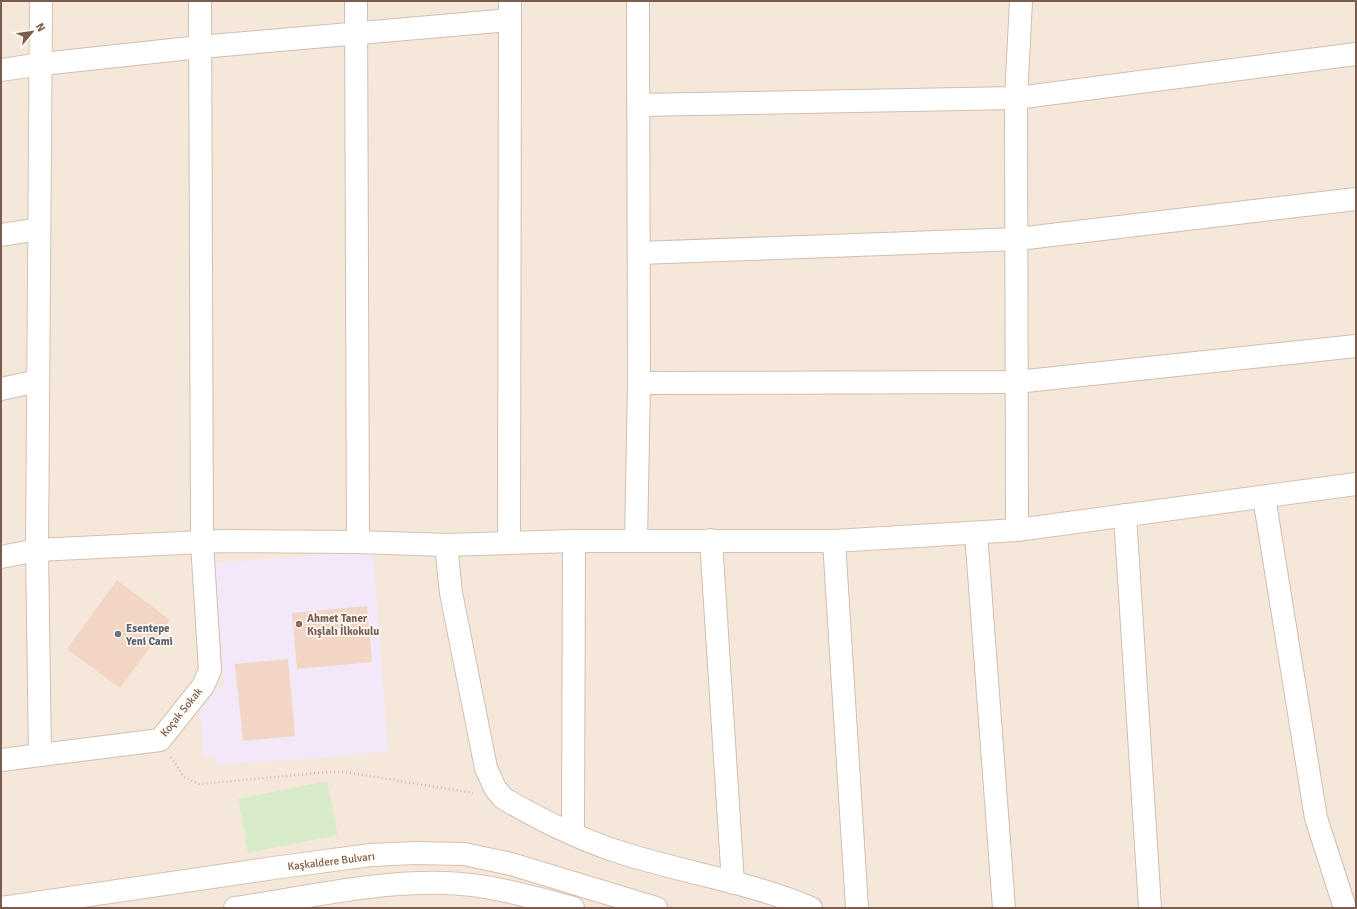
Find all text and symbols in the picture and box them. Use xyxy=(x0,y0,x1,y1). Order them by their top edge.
north arrow xyxy=(12,12,52,52)
text: N xyxy=(33,21,48,34)
place label: Ahmet Taner Kışlalı İlkokulu xyxy=(307,612,379,638)
marker: Ahmet Taner Kışlalı İlkokulu xyxy=(294,619,304,629)
place label: Esentepe Yeni Cami xyxy=(125,622,173,648)
marker: Esentepe Yeni Cami xyxy=(113,629,123,639)
street label: Koçak Sokak xyxy=(158,685,205,739)
street label: Kaşkaldere Bulvarı xyxy=(287,850,375,873)

